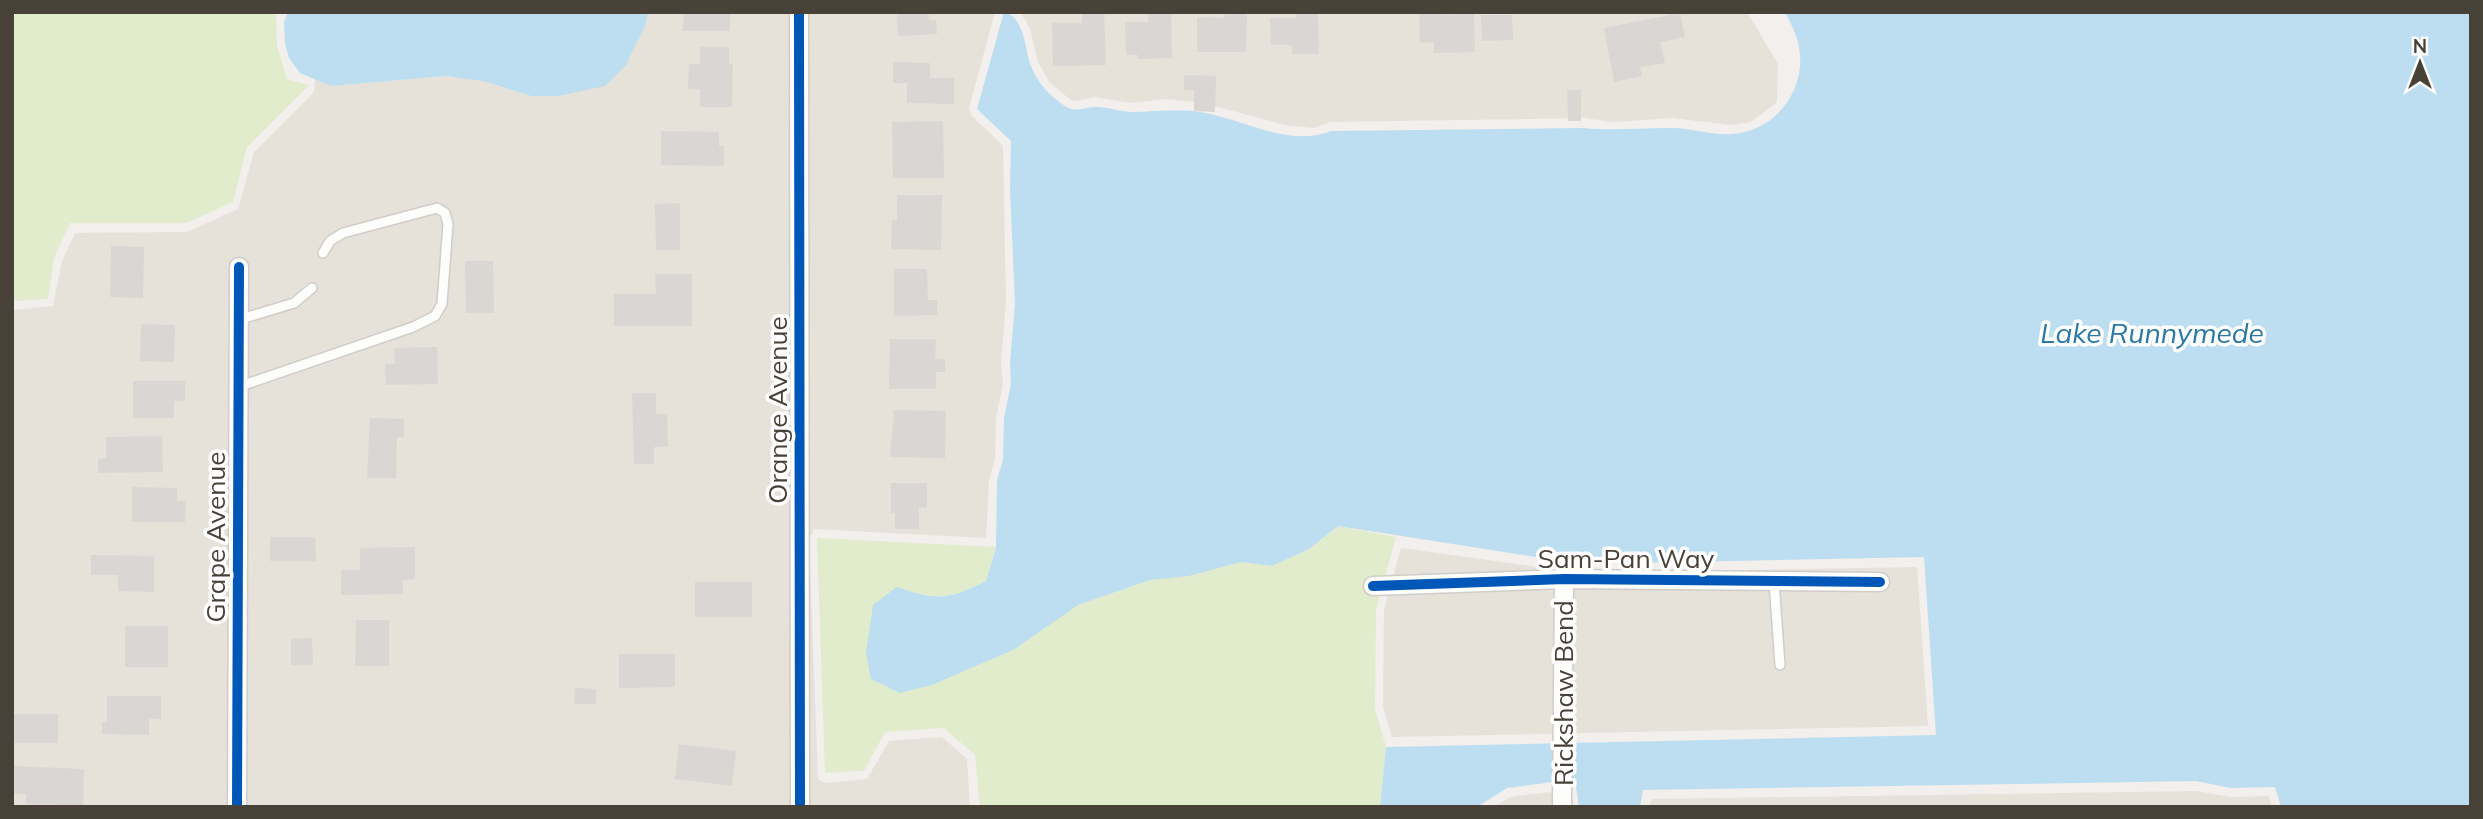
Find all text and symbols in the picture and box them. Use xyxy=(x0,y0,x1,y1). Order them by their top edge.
north arrow xyxy=(2385,28,2455,98)
text: N xyxy=(2413,34,2427,58)
water label: Lake Runnymede xyxy=(2040,315,2264,350)
street label: Orange Avenue xyxy=(761,316,794,504)
street label: Grape Avenue xyxy=(199,451,232,623)
street label: Sam-Pan Way xyxy=(1538,542,1714,575)
street label: Rickshaw Bend xyxy=(1547,600,1580,786)

